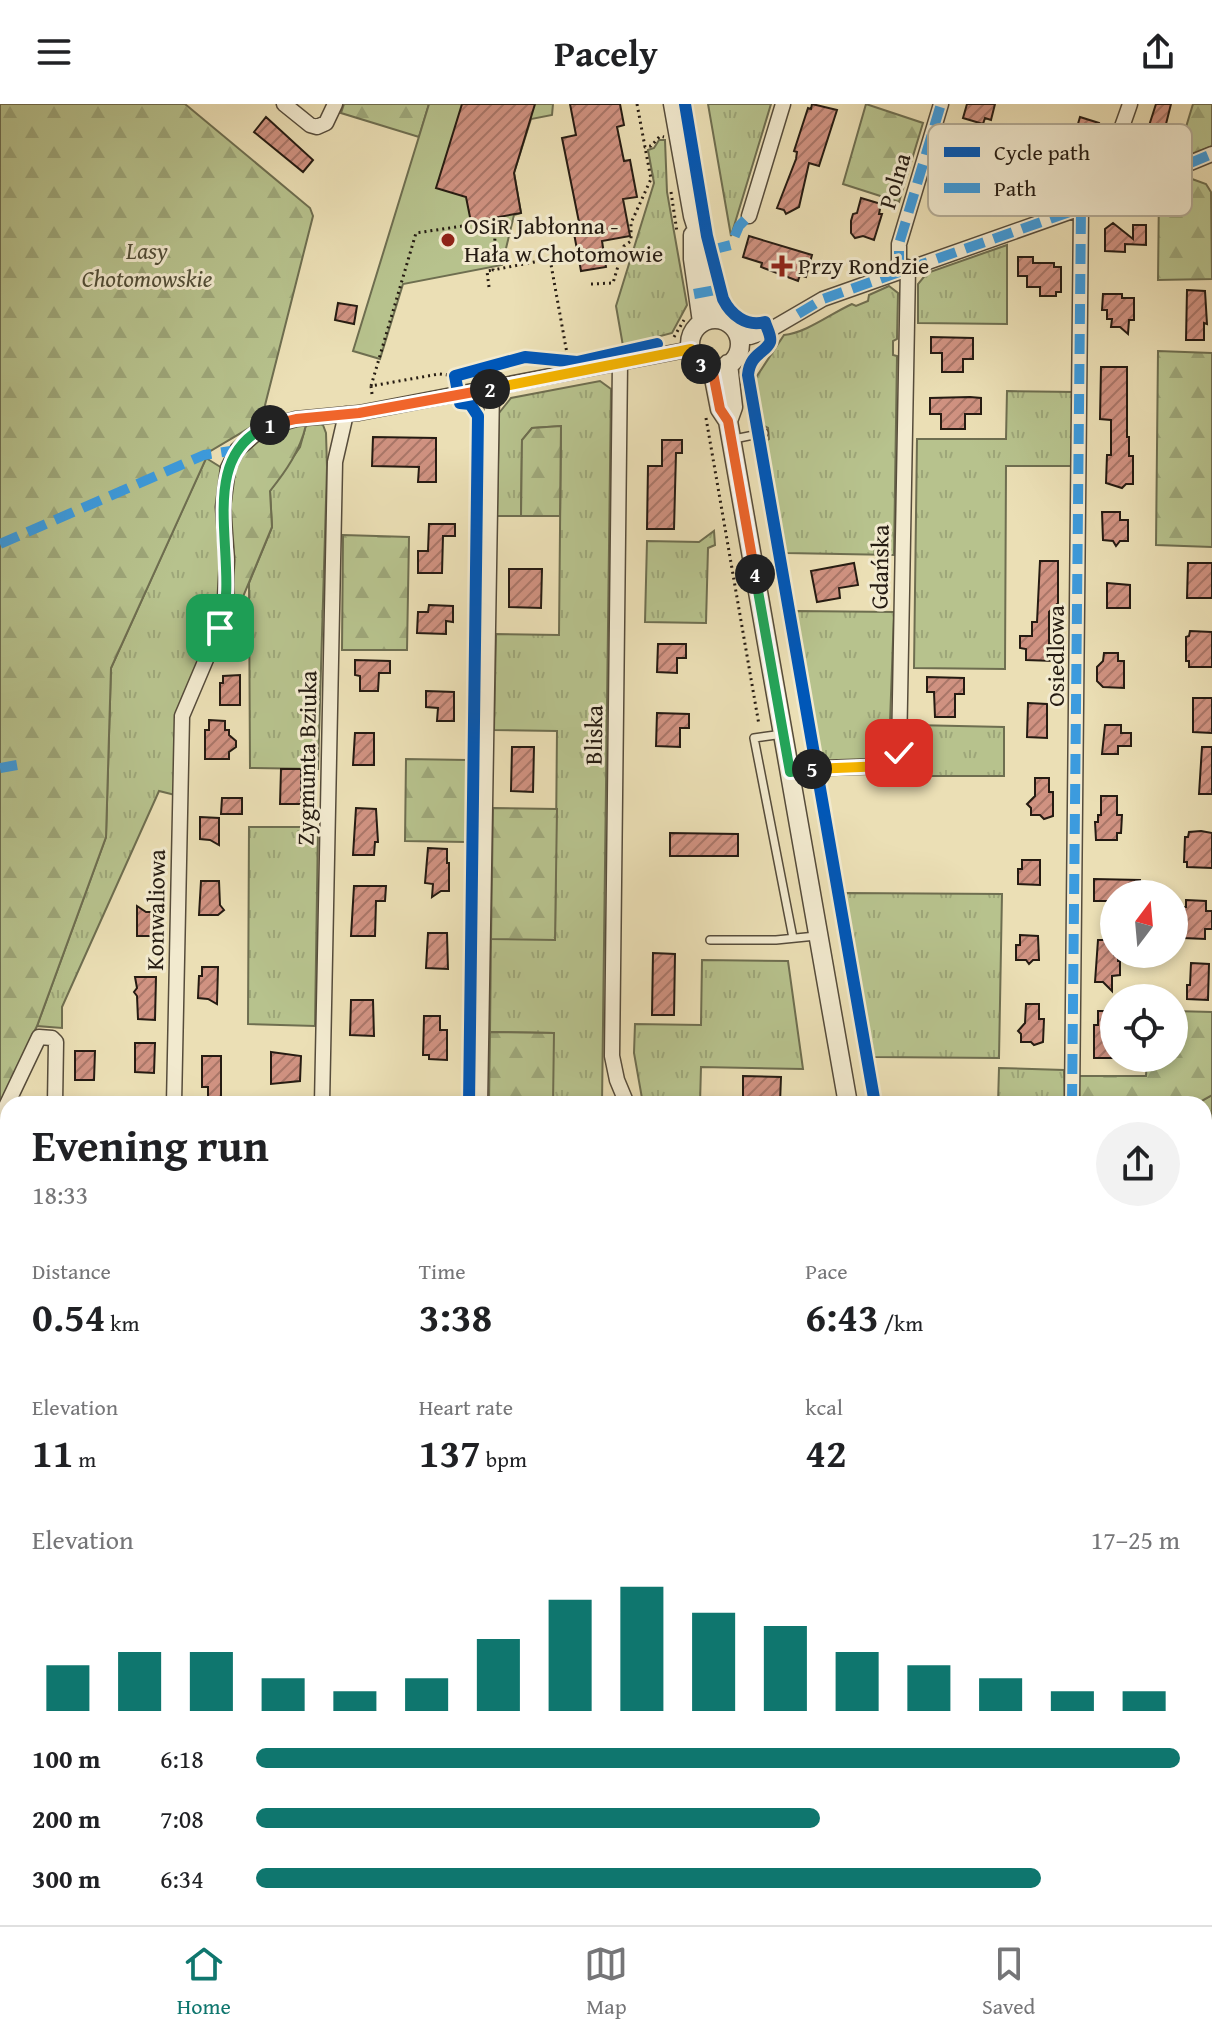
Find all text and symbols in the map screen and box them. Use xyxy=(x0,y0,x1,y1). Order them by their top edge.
text: Pacely xyxy=(554,26,658,79)
icon: menu xyxy=(32,30,76,74)
icon: share xyxy=(1136,30,1180,74)
legend xyxy=(928,124,1192,216)
text: Cycle path xyxy=(994,136,1091,168)
street label: Polna xyxy=(869,148,920,213)
text: Path xyxy=(994,172,1037,204)
place label: OSiR Jabłonna - Hała w Chotomowie xyxy=(464,208,663,271)
marker: OSiR Jabłonna - Hała w Chotomowie xyxy=(439,231,457,249)
park label: Lasy Chotomowskie xyxy=(82,233,213,296)
place label: Przy Rondzie xyxy=(798,248,929,283)
marker: Przy Rondzie xyxy=(773,257,791,275)
pin: 3 xyxy=(681,344,721,384)
text: 3 xyxy=(695,348,707,380)
pin: 2 xyxy=(470,369,510,409)
text: 2 xyxy=(484,373,496,405)
pin: 1 xyxy=(250,405,290,445)
text: 1 xyxy=(264,409,276,441)
street label: Gdańska xyxy=(861,524,898,610)
pin: 4 xyxy=(735,554,775,594)
text: 4 xyxy=(749,558,761,590)
pin xyxy=(186,594,254,662)
street label: Osiedlowa xyxy=(1038,605,1073,707)
icon: arrive xyxy=(198,606,242,650)
street label: Zygmunta Bziuka xyxy=(287,669,326,846)
street label: Bliska xyxy=(575,704,612,765)
pin xyxy=(865,719,933,787)
icon: check xyxy=(877,731,921,775)
pin: 5 xyxy=(792,749,832,789)
text: 5 xyxy=(806,753,818,785)
street label: Konwaliowa xyxy=(137,848,174,971)
north arrow xyxy=(1100,880,1188,968)
map controls xyxy=(1100,880,1188,1072)
button: locate xyxy=(1100,984,1188,1072)
text: Evening run xyxy=(32,1113,269,1177)
button: share xyxy=(1096,1122,1180,1206)
text: 18:33 xyxy=(32,1175,88,1214)
text: Distance xyxy=(32,1255,111,1287)
text: Time xyxy=(419,1255,465,1287)
text: Pace xyxy=(805,1255,848,1287)
text: 0.54 xyxy=(32,1287,105,1346)
text: 3:38 xyxy=(419,1287,492,1346)
text: 6:43 xyxy=(805,1287,879,1346)
text: km xyxy=(105,1307,139,1339)
text: /km xyxy=(879,1307,923,1339)
text: Elevation xyxy=(32,1391,118,1423)
text: Heart rate xyxy=(419,1391,513,1423)
text: kcal xyxy=(805,1391,843,1423)
text: 11 xyxy=(32,1423,73,1482)
text: 137 xyxy=(419,1423,481,1482)
text: 42 xyxy=(805,1423,847,1482)
text: m xyxy=(73,1443,96,1475)
text: bpm xyxy=(481,1443,527,1475)
text: Elevation xyxy=(32,1520,134,1559)
text: 17–25 m xyxy=(1091,1520,1180,1559)
text: 100 m xyxy=(32,1739,100,1778)
text: 6:18 xyxy=(160,1739,204,1778)
text: 200 m xyxy=(32,1799,100,1838)
text: 7:08 xyxy=(160,1799,204,1838)
text: 300 m xyxy=(32,1859,100,1898)
text: 6:34 xyxy=(160,1859,204,1898)
tab: Home xyxy=(177,1942,231,2022)
tab: Map xyxy=(584,1942,628,2022)
tab: Saved xyxy=(982,1942,1035,2022)

